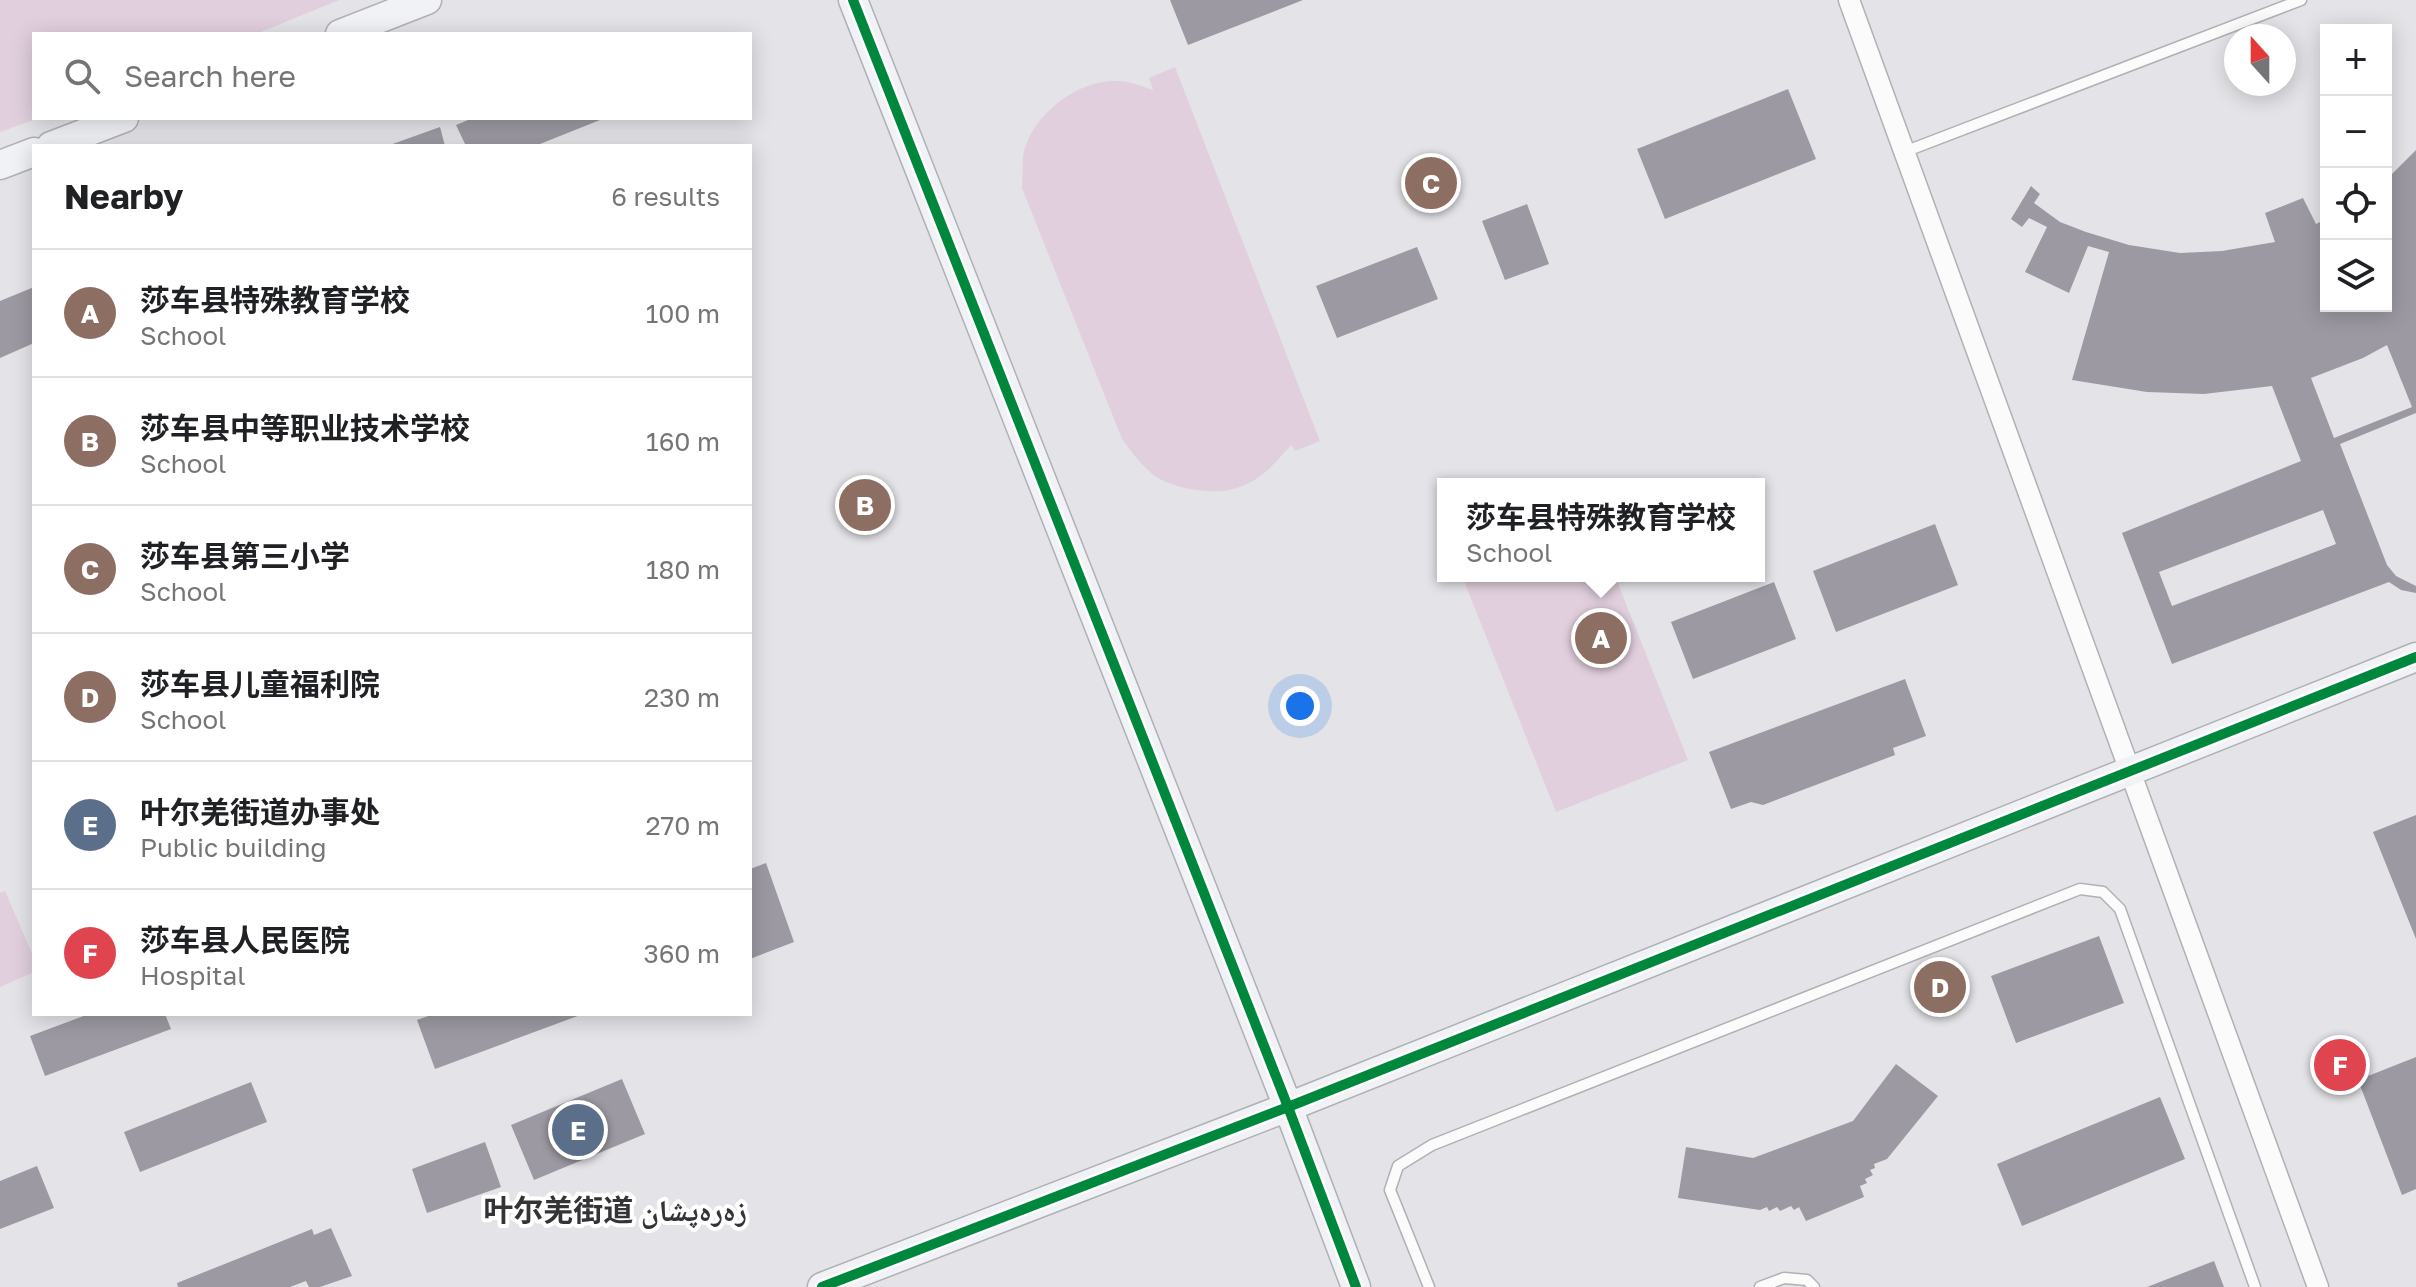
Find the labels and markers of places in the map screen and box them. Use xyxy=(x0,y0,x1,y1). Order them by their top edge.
pin: C xyxy=(1405,153,1457,213)
pin: B xyxy=(839,475,891,535)
pin: A xyxy=(1575,608,1627,668)
pin: D xyxy=(1914,957,1966,1017)
pin: F xyxy=(2314,1035,2366,1095)
pin: E xyxy=(552,1100,604,1160)

